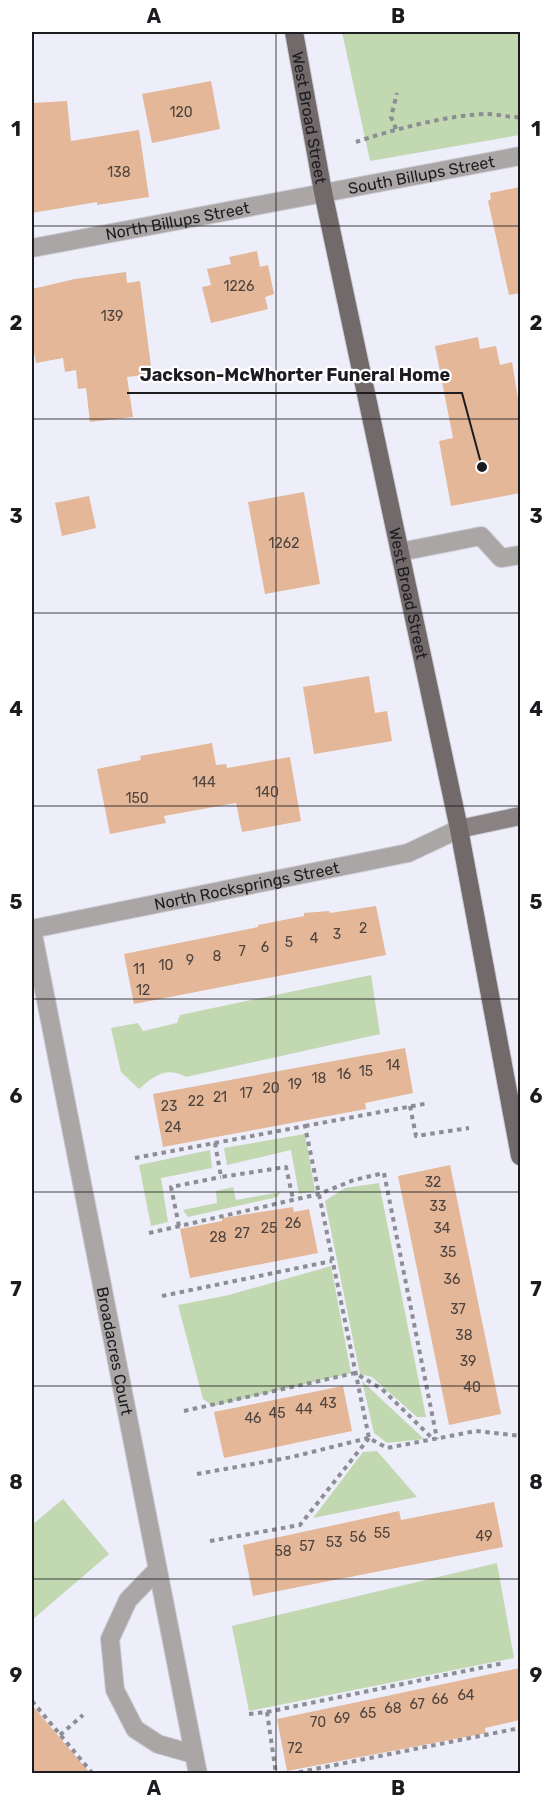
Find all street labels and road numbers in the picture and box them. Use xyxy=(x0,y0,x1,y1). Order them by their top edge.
street label: West Broad Street xyxy=(288,50,330,185)
street label: South Billups Street xyxy=(346,152,496,198)
street label: North Billups Street xyxy=(104,198,251,244)
street label: West Broad Street xyxy=(385,526,432,661)
street label: North Rocksprings Street xyxy=(153,858,341,914)
street label: Broadacres Court xyxy=(92,1285,136,1417)

